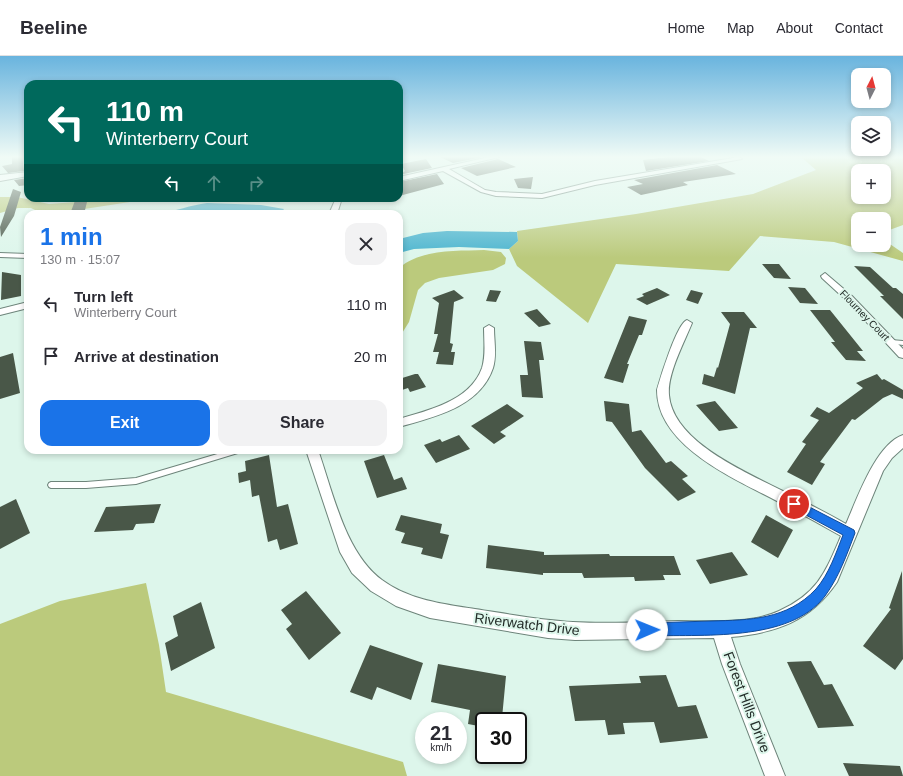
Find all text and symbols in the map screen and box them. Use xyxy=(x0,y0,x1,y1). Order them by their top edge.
text: Beeline xyxy=(20,17,88,38)
text: Home xyxy=(668,20,705,36)
text: Map xyxy=(727,20,754,36)
text: About xyxy=(776,20,813,36)
text: Contact xyxy=(835,20,883,36)
north arrow xyxy=(851,68,891,108)
map controls xyxy=(851,68,891,252)
icon: left xyxy=(40,96,92,148)
text: 110 m xyxy=(106,96,184,127)
button: layers xyxy=(851,116,891,156)
text: Winterberry Court xyxy=(106,129,248,149)
button: + xyxy=(851,164,891,204)
icon: left xyxy=(161,172,183,194)
icon: ahead xyxy=(203,172,225,194)
icon: right xyxy=(245,172,267,194)
button: − xyxy=(851,212,891,252)
text: 1 min xyxy=(40,223,103,250)
button: close xyxy=(345,223,387,265)
text: 130 m · 15:07 xyxy=(40,252,120,267)
text: Turn left xyxy=(74,288,133,305)
street label: Flourney Court xyxy=(838,288,892,343)
icon: left xyxy=(40,293,62,315)
text: 110 m xyxy=(346,296,387,313)
text: Winterberry Court xyxy=(74,305,177,320)
icon: arrive xyxy=(40,345,62,367)
text: Arrive at destination xyxy=(74,348,219,365)
text: 20 m xyxy=(354,348,387,365)
button: Exit xyxy=(40,400,210,446)
button: Share xyxy=(218,400,387,446)
pin xyxy=(777,487,811,521)
icon: arrive xyxy=(783,493,805,515)
position arrow xyxy=(626,609,668,651)
street label: Riverwatch Drive xyxy=(474,610,581,638)
street label: Forest Hills Drive xyxy=(720,649,774,755)
speed limit sign: 30 xyxy=(475,712,527,764)
text: 21 xyxy=(430,722,452,744)
text: km/h xyxy=(430,742,452,753)

